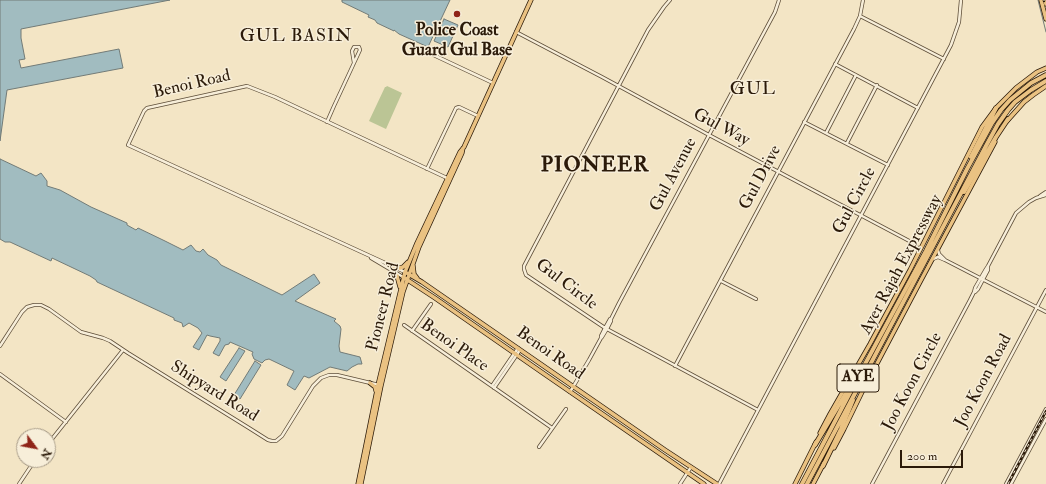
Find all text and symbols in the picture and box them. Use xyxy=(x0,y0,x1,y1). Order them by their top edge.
marker: Police Coast Guard Gul Base xyxy=(452,9,462,19)
place label: Police Coast Guard Gul Base xyxy=(402,21,512,61)
district label: GUL BASIN xyxy=(240,26,352,48)
street label: Benoi Road xyxy=(151,66,233,104)
district label: GUL xyxy=(730,79,776,101)
street label: Gul Way xyxy=(689,105,753,151)
street label: Gul Avenue xyxy=(646,135,702,215)
street label: Gul Drive xyxy=(736,142,786,214)
district label: PIONEER xyxy=(541,153,649,179)
street label: Gul Circle xyxy=(829,164,881,238)
street label: Ayer Rajah Expressway xyxy=(856,192,948,338)
street label: Gul Circle xyxy=(531,255,601,315)
street label: Pioneer Road xyxy=(363,260,405,354)
street label: Benoi Place xyxy=(416,315,492,377)
street label: Benoi Road xyxy=(512,323,588,385)
street label: Joo Koon Circle xyxy=(879,329,947,435)
street label: Joo Koon Road xyxy=(951,331,1017,431)
street label: Shipyard Road xyxy=(166,357,262,427)
road number: AYE xyxy=(837,364,879,392)
north arrow xyxy=(16,428,56,468)
scale bar xyxy=(902,442,965,468)
text: N xyxy=(38,446,54,462)
text: 200 m xyxy=(907,449,937,464)

